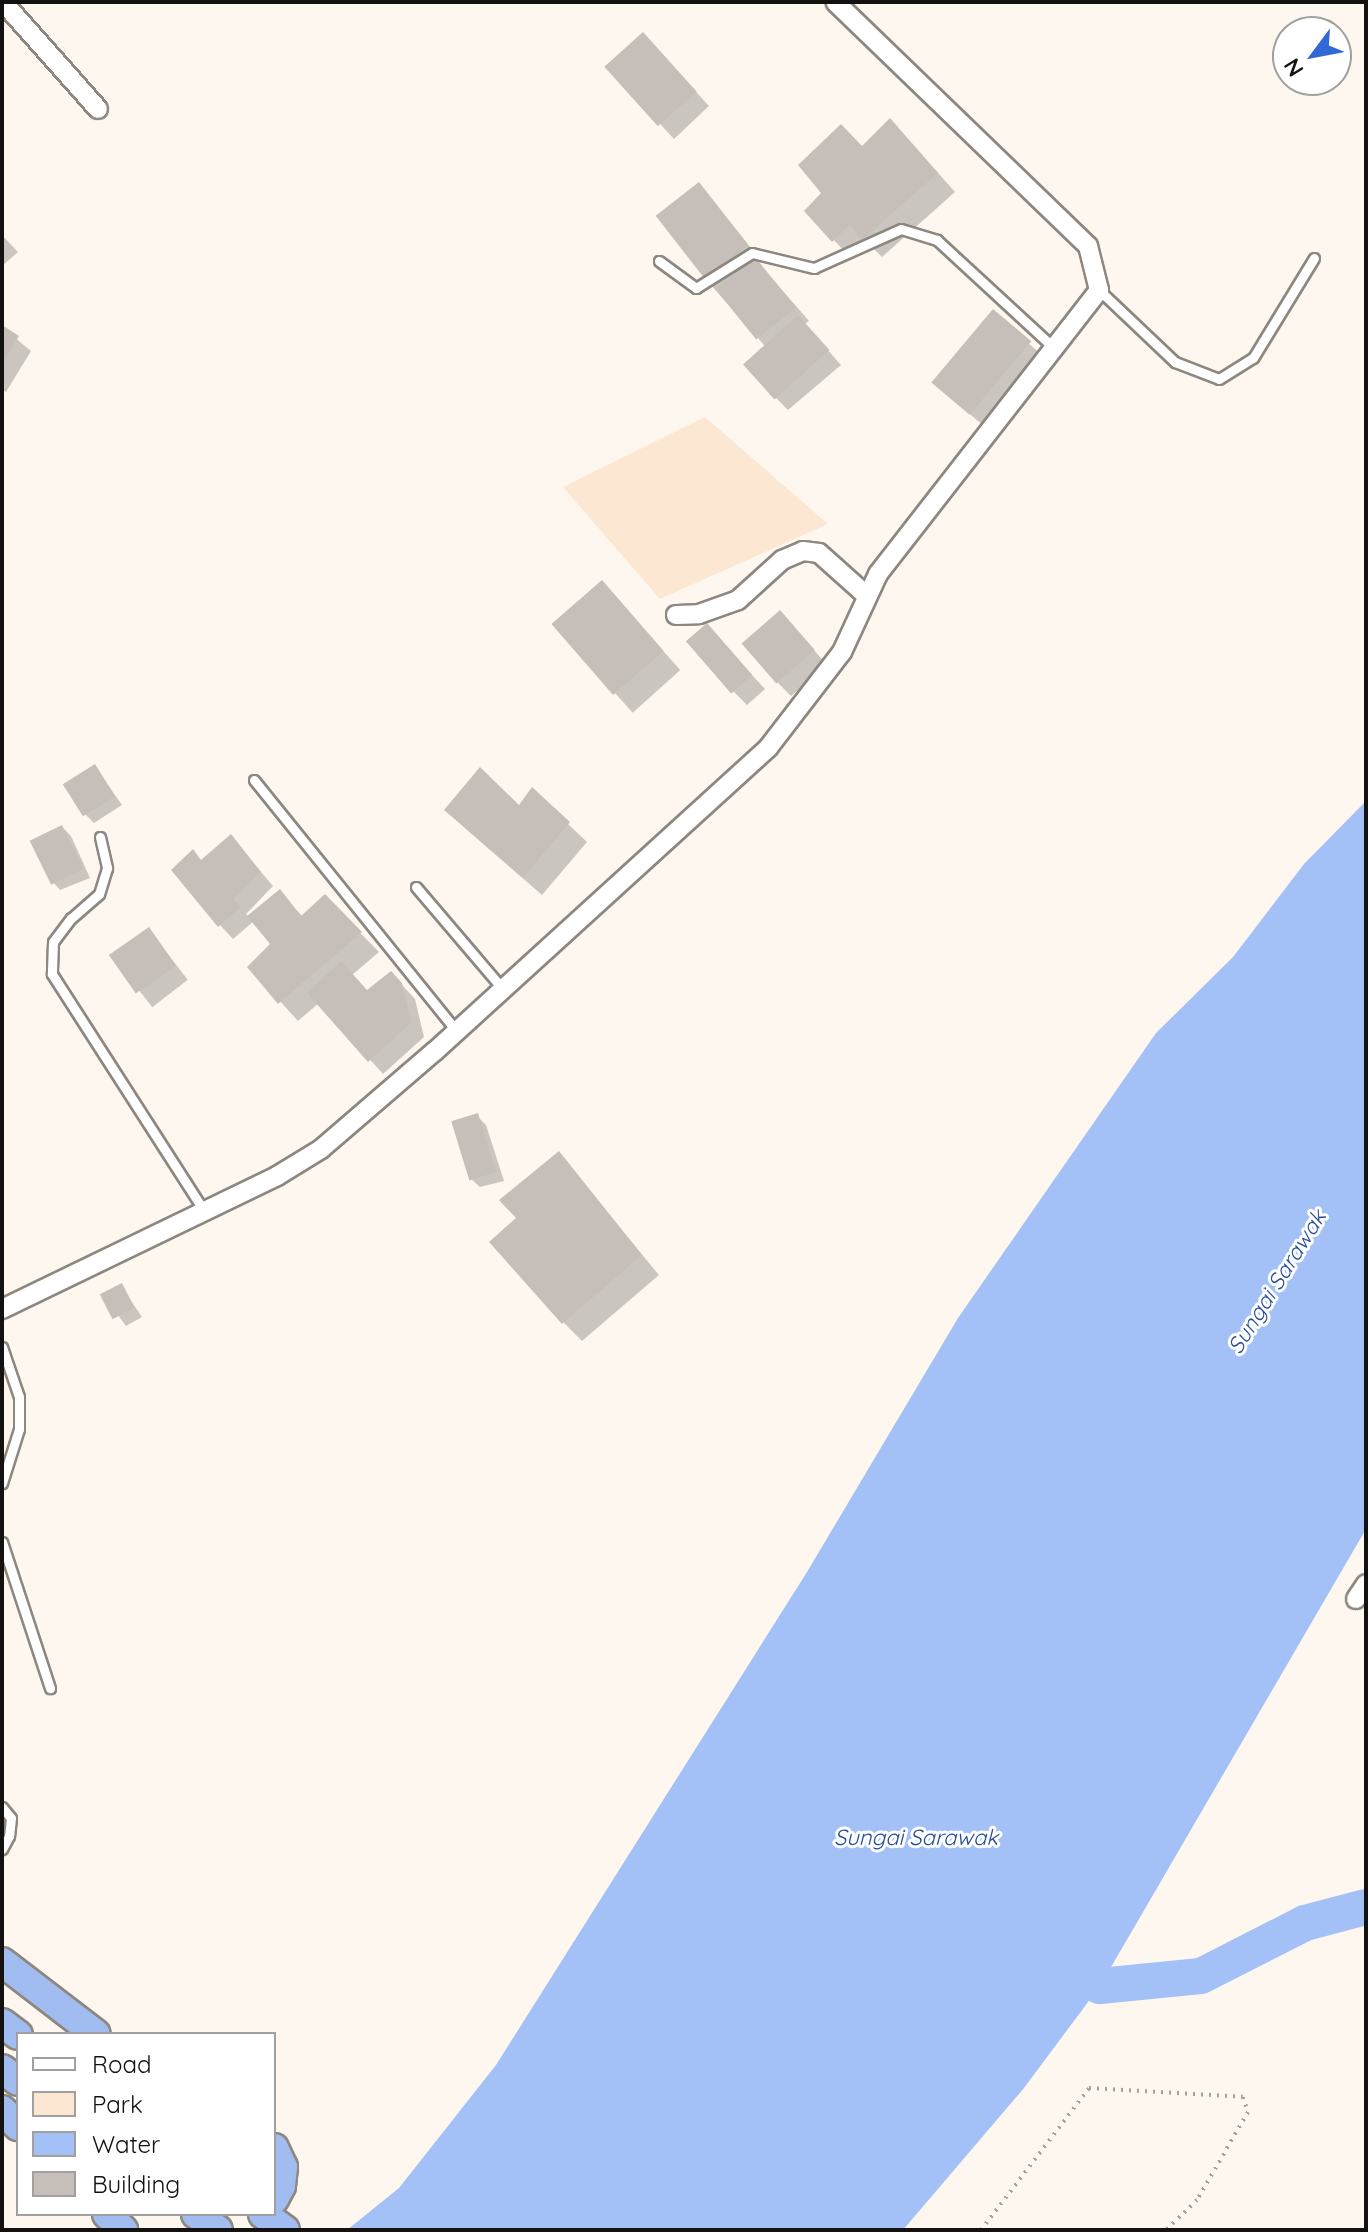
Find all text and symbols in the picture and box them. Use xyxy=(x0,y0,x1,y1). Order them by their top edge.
north arrow xyxy=(1272,16,1352,96)
text: N xyxy=(1277,53,1310,82)
water label: Sungai Sarawak xyxy=(1222,1205,1332,1359)
water label: Sungai Sarawak xyxy=(834,1825,998,1851)
legend xyxy=(16,2032,276,2216)
text: Road xyxy=(92,2049,152,2079)
text: Park xyxy=(92,2089,143,2119)
text: Water xyxy=(92,2129,160,2159)
text: Building xyxy=(92,2169,180,2199)

